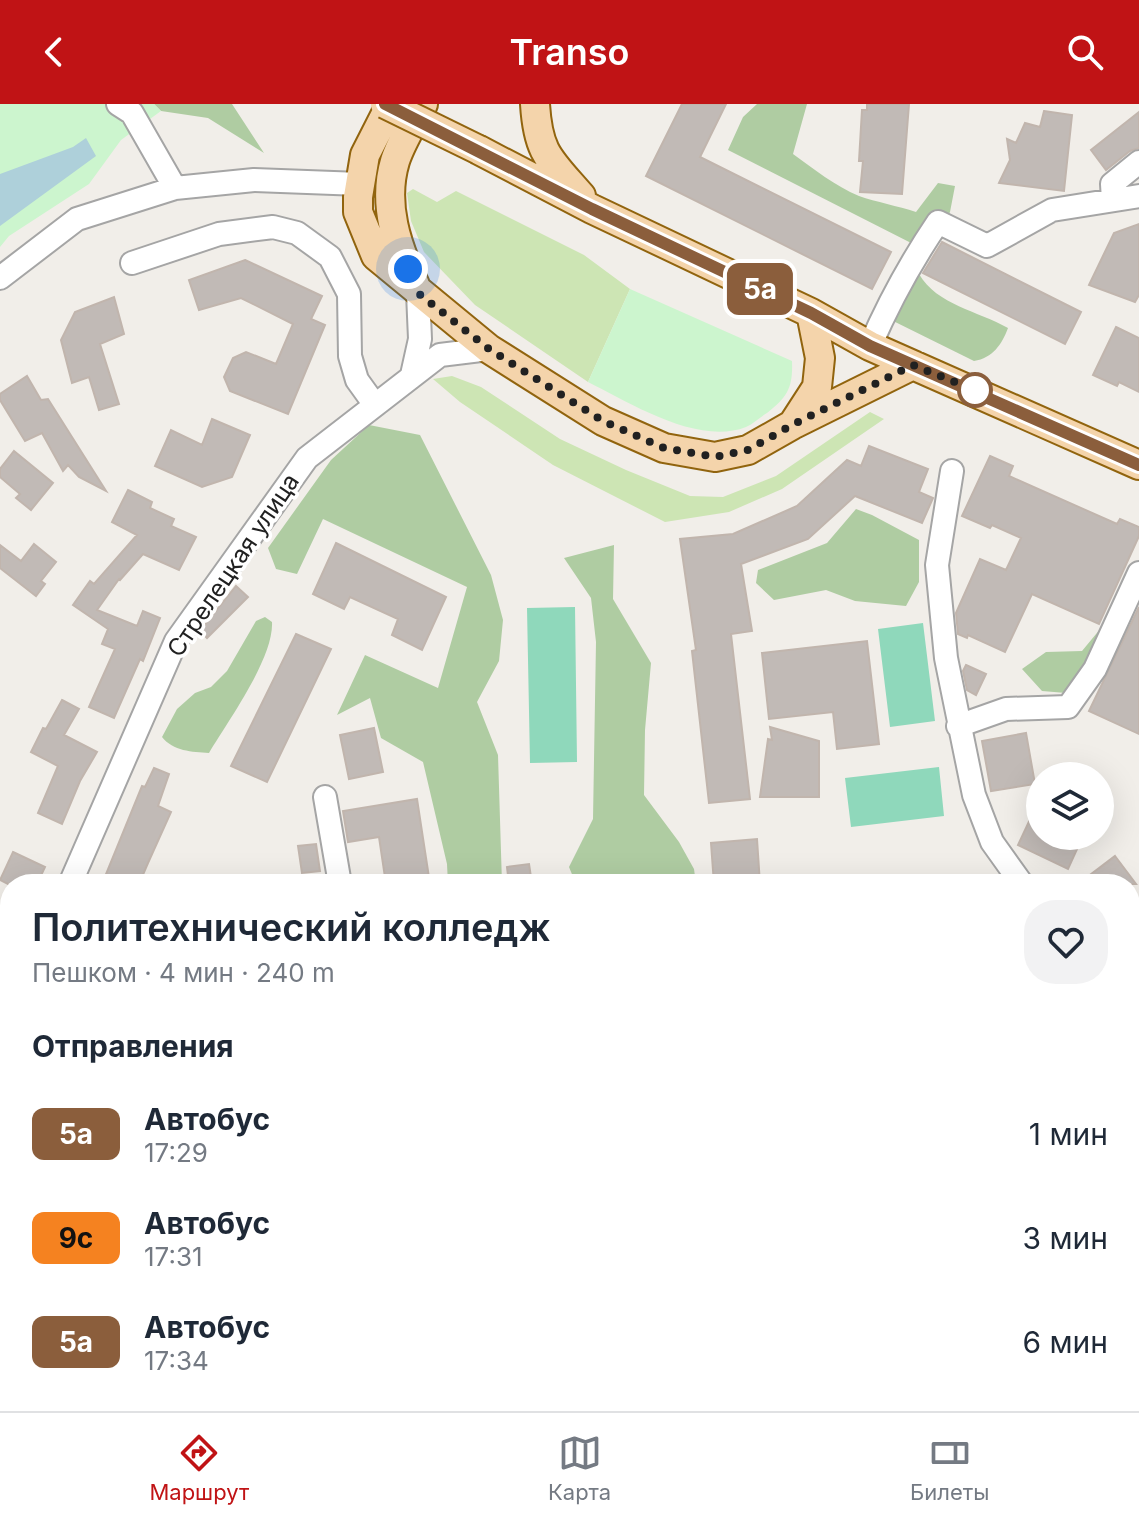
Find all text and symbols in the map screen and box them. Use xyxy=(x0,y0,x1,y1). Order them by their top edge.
icon: back xyxy=(32,30,76,74)
text: Transo xyxy=(509,30,630,74)
icon: search xyxy=(1063,30,1107,74)
your location xyxy=(388,249,428,289)
line badge: 5а xyxy=(724,263,796,315)
text: 5а xyxy=(743,272,777,306)
unlabelled marker xyxy=(958,373,992,407)
street label: Стрелецкая улица xyxy=(161,468,305,662)
map controls xyxy=(1026,762,1114,850)
button: layers xyxy=(1026,762,1114,850)
button: heart xyxy=(1024,900,1108,984)
text: Политехнический колледж xyxy=(32,904,551,950)
text: Пешком · 4 мин · 240 m xyxy=(32,957,335,988)
text: Отправления xyxy=(32,1028,234,1064)
text: Автобус xyxy=(144,1101,270,1137)
text: 1 мин xyxy=(1029,1116,1108,1152)
text: 5а xyxy=(59,1117,93,1151)
text: 17:29 xyxy=(144,1137,208,1168)
text: Автобус xyxy=(144,1205,270,1241)
text: 3 мин xyxy=(1022,1220,1108,1256)
text: 9с xyxy=(59,1221,93,1255)
text: 17:31 xyxy=(144,1241,203,1272)
text: Автобус xyxy=(144,1309,270,1345)
text: 6 мин xyxy=(1022,1324,1108,1360)
text: 5а xyxy=(59,1325,93,1359)
text: 17:34 xyxy=(144,1345,209,1376)
tab: Маршрут xyxy=(149,1431,249,1505)
tab: Карта xyxy=(548,1431,611,1505)
tab: Билеты xyxy=(910,1431,990,1505)

